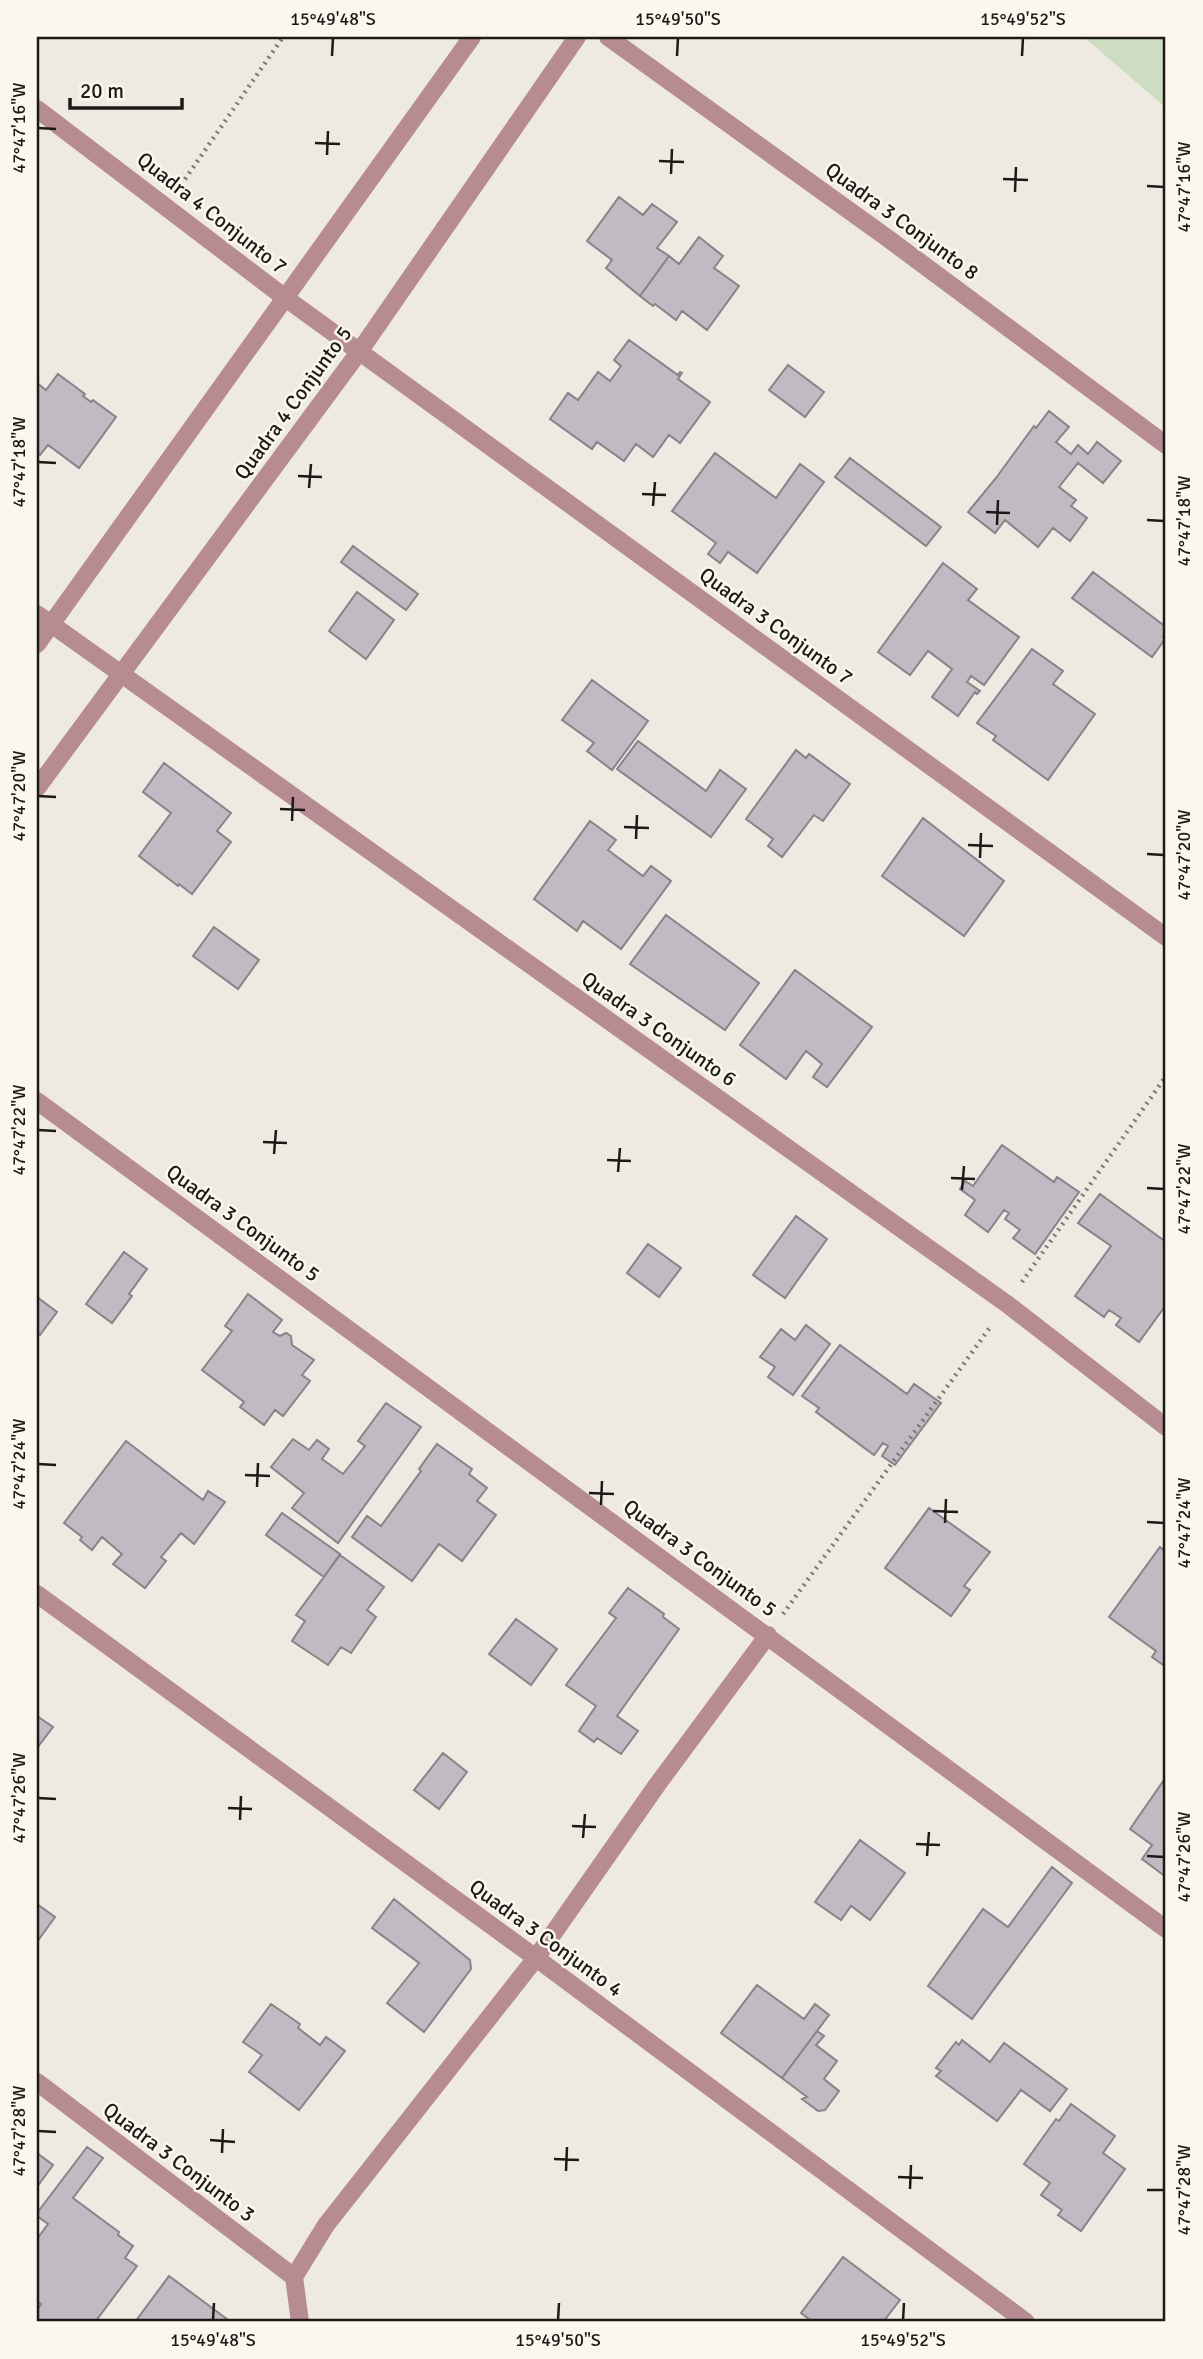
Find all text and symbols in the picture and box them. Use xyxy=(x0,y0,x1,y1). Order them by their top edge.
text: 15°49'48"S xyxy=(290,8,376,30)
text: 15°49'50"S xyxy=(635,8,721,30)
text: 15°49'52"S xyxy=(980,8,1066,30)
scale bar xyxy=(70,66,182,110)
text: 20 m xyxy=(80,78,124,104)
text: 47°47'16"W xyxy=(8,83,30,173)
text: 47°47'16"W xyxy=(1173,142,1195,232)
street label: Quadra 4 Conjunto 7 xyxy=(132,146,292,280)
street label: Quadra 3 Conjunto 8 xyxy=(820,157,984,285)
street label: Quadra 4 Conjunto 5 xyxy=(229,321,357,485)
text: 47°47'18"W xyxy=(8,417,30,507)
text: 47°47'18"W xyxy=(1173,476,1195,566)
street label: Quadra 3 Conjunto 7 xyxy=(694,562,858,690)
text: 47°47'20"W xyxy=(8,751,30,841)
text: 47°47'20"W xyxy=(1173,810,1195,900)
street label: Quadra 3 Conjunto 6 xyxy=(576,966,742,1092)
text: 47°47'22"W xyxy=(8,1085,30,1175)
text: 47°47'22"W xyxy=(1173,1144,1195,1234)
street label: Quadra 3 Conjunto 5 xyxy=(161,1159,325,1287)
text: 47°47'24"W xyxy=(8,1419,30,1509)
text: 47°47'24"W xyxy=(1173,1478,1195,1568)
street label: Quadra 3 Conjunto 5 xyxy=(618,1494,782,1622)
text: 47°47'26"W xyxy=(8,1753,30,1843)
text: 47°47'26"W xyxy=(1173,1812,1195,1902)
street label: Quadra 3 Conjunto 4 xyxy=(464,1874,628,2002)
text: 47°47'28"W xyxy=(8,2086,30,2176)
street label: Quadra 3 Conjunto 3 xyxy=(98,2096,260,2228)
text: 47°47'28"W xyxy=(1173,2145,1195,2235)
text: 15°49'48"S xyxy=(170,2329,256,2351)
text: 15°49'50"S xyxy=(515,2329,601,2351)
text: 15°49'52"S xyxy=(860,2329,946,2351)

